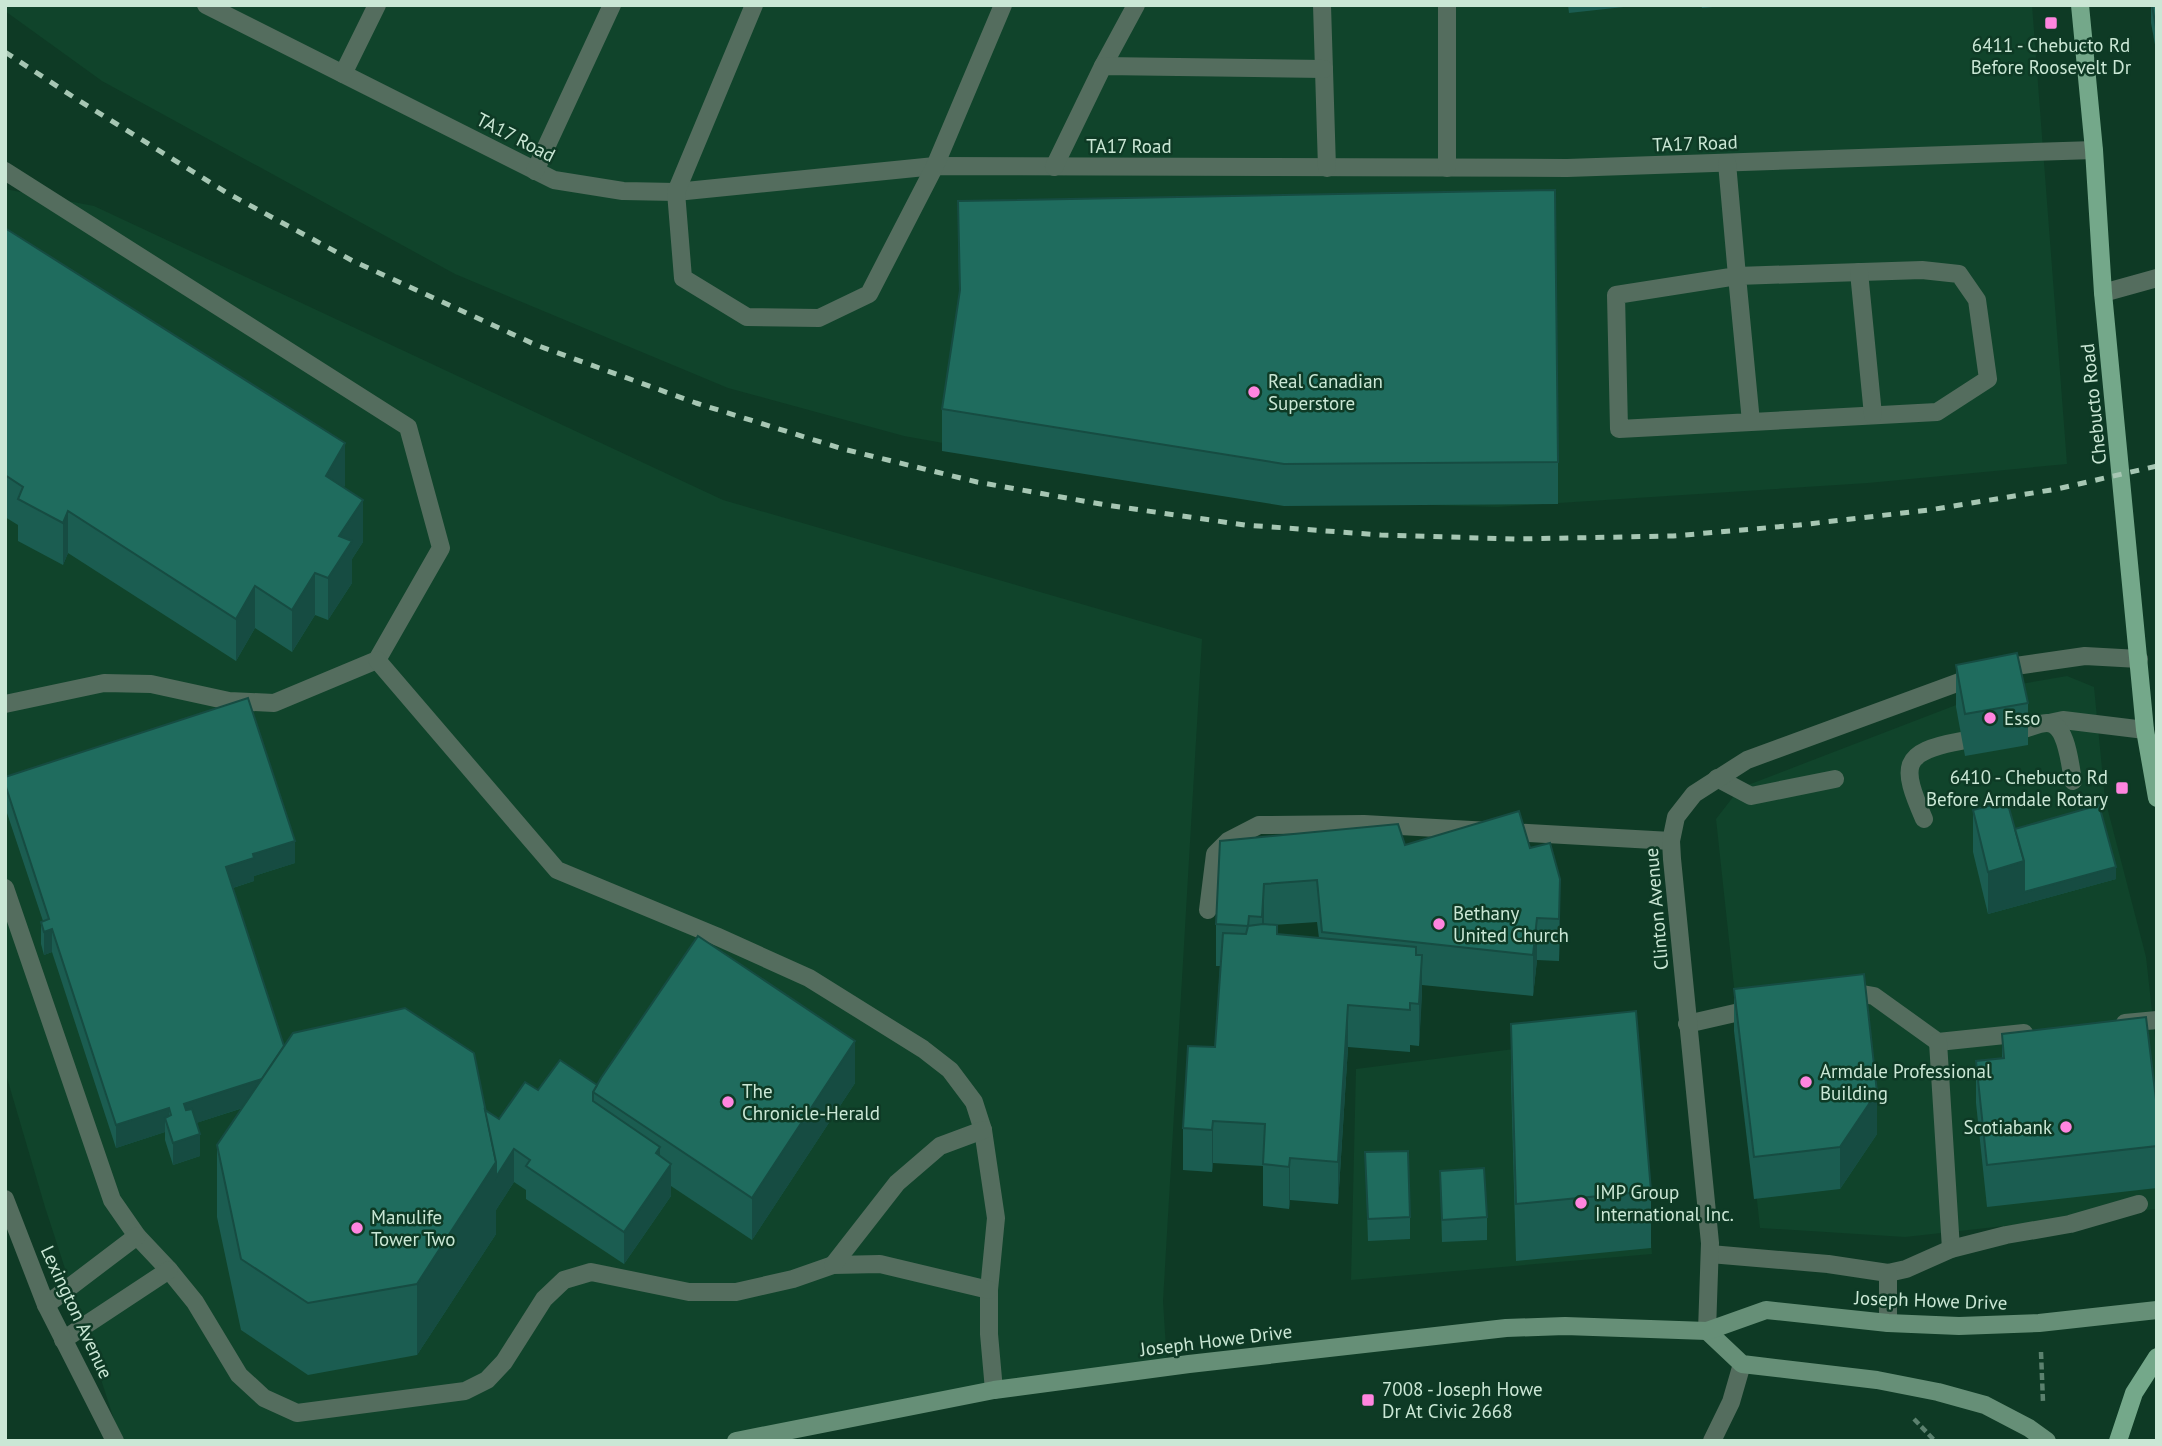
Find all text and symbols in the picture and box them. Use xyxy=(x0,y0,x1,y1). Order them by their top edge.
marker: 6411 - Chebucto Rd Before Roosevelt Dr xyxy=(2043,15,2059,31)
place label: 6411 - Chebucto Rd Before Roosevelt Dr xyxy=(1971,33,2132,79)
street label: TA17 Road xyxy=(473,107,559,167)
street label: TA17 Road xyxy=(1652,130,1738,156)
street label: TA17 Road xyxy=(1086,134,1172,158)
street label: Chebucto Road xyxy=(2075,342,2111,466)
place label: Real Canadian Superstore xyxy=(1268,369,1383,415)
marker: Real Canadian Superstore xyxy=(1246,384,1262,400)
place label: Esso xyxy=(2004,706,2040,730)
marker: Esso xyxy=(1982,710,1998,726)
place label: 6410 - Chebucto Rd Before Armdale Rotary xyxy=(1926,765,2108,811)
marker: 6410 - Chebucto Rd Before Armdale Rotary xyxy=(2114,780,2130,796)
street label: Clinton Avenue xyxy=(1639,847,1673,971)
place label: Bethany United Church xyxy=(1453,901,1569,947)
marker: Bethany United Church xyxy=(1431,916,1447,932)
place label: Armdale Professional Building xyxy=(1820,1059,1992,1105)
marker: Armdale Professional Building xyxy=(1798,1074,1814,1090)
place label: The Chronicle-Herald xyxy=(742,1079,880,1125)
marker: The Chronicle-Herald xyxy=(720,1094,736,1110)
place label: Scotiabank xyxy=(1963,1115,2052,1139)
marker: Scotiabank xyxy=(2058,1119,2074,1135)
place label: IMP Group International Inc. xyxy=(1595,1180,1734,1226)
marker: IMP Group International Inc. xyxy=(1573,1195,1589,1211)
place label: Manulife Tower Two xyxy=(371,1205,456,1251)
marker: Manulife Tower Two xyxy=(349,1220,365,1236)
street label: Lexington Avenue xyxy=(36,1242,118,1382)
street label: Joseph Howe Drive xyxy=(1853,1285,2008,1315)
street label: Joseph Howe Drive xyxy=(1138,1319,1293,1361)
place label: 7008 - Joseph Howe Dr At Civic 2668 xyxy=(1382,1377,1543,1423)
marker: 7008 - Joseph Howe Dr At Civic 2668 xyxy=(1360,1392,1376,1408)

